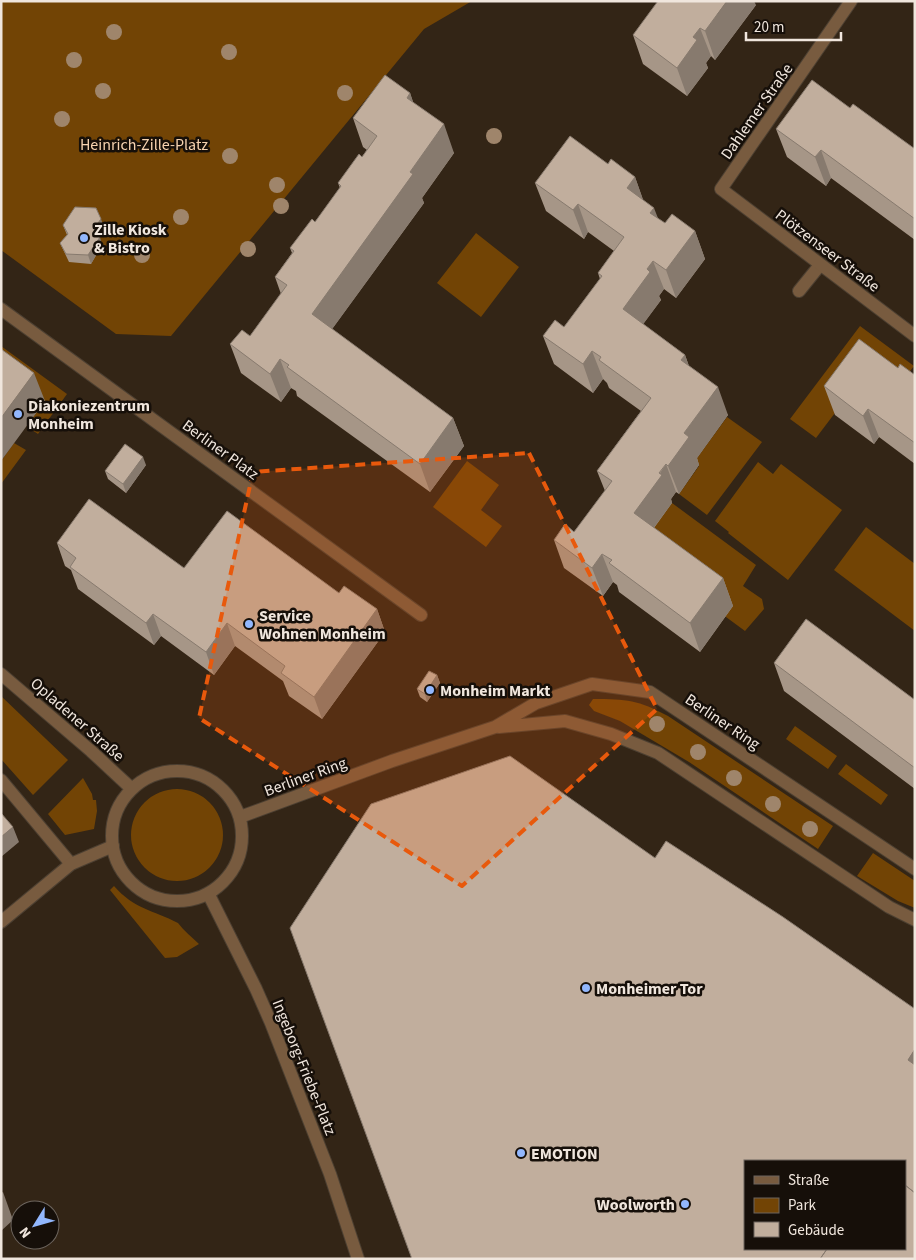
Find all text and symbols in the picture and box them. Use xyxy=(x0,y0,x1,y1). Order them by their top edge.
scale bar xyxy=(746,10,841,42)
text: 20 m xyxy=(754,17,784,38)
street label: Dahlemer Straße xyxy=(716,59,798,164)
park label: Heinrich-Zille-Platz xyxy=(80,134,208,156)
street label: Plötzenseer Straße xyxy=(771,204,884,297)
place label: Zille Kiosk & Bistro xyxy=(94,219,167,259)
marker: Zille Kiosk & Bistro xyxy=(78,232,90,244)
place label: Diakoniezentrum Monheim xyxy=(28,395,150,435)
marker: Diakoniezentrum Monheim xyxy=(12,408,24,420)
street label: Berliner Platz xyxy=(178,415,263,485)
place label: Service Wohnen Monheim xyxy=(259,605,386,645)
marker: Service Wohnen Monheim xyxy=(243,618,255,630)
street label: Opladener Straße xyxy=(26,673,129,767)
place label: Monheim Markt xyxy=(440,680,550,702)
marker: Monheim Markt xyxy=(424,684,436,696)
street label: Berliner Ring xyxy=(681,689,764,755)
street label: Berliner Ring xyxy=(261,752,350,802)
place label: Monheimer Tor xyxy=(596,978,703,1000)
marker: Monheimer Tor xyxy=(580,982,592,994)
street label: Ingeborg-Friebe-Platz xyxy=(267,996,341,1139)
place label: EMOTION xyxy=(531,1143,598,1165)
marker: EMOTION xyxy=(515,1147,527,1159)
legend xyxy=(744,1160,906,1250)
text: Straße xyxy=(788,1170,829,1191)
place label: Woolworth xyxy=(597,1194,675,1216)
text: Park xyxy=(788,1195,817,1216)
marker: Woolworth xyxy=(679,1198,691,1210)
north arrow xyxy=(10,1200,60,1250)
text: Gebäude xyxy=(788,1220,844,1241)
text: N xyxy=(15,1222,36,1242)

